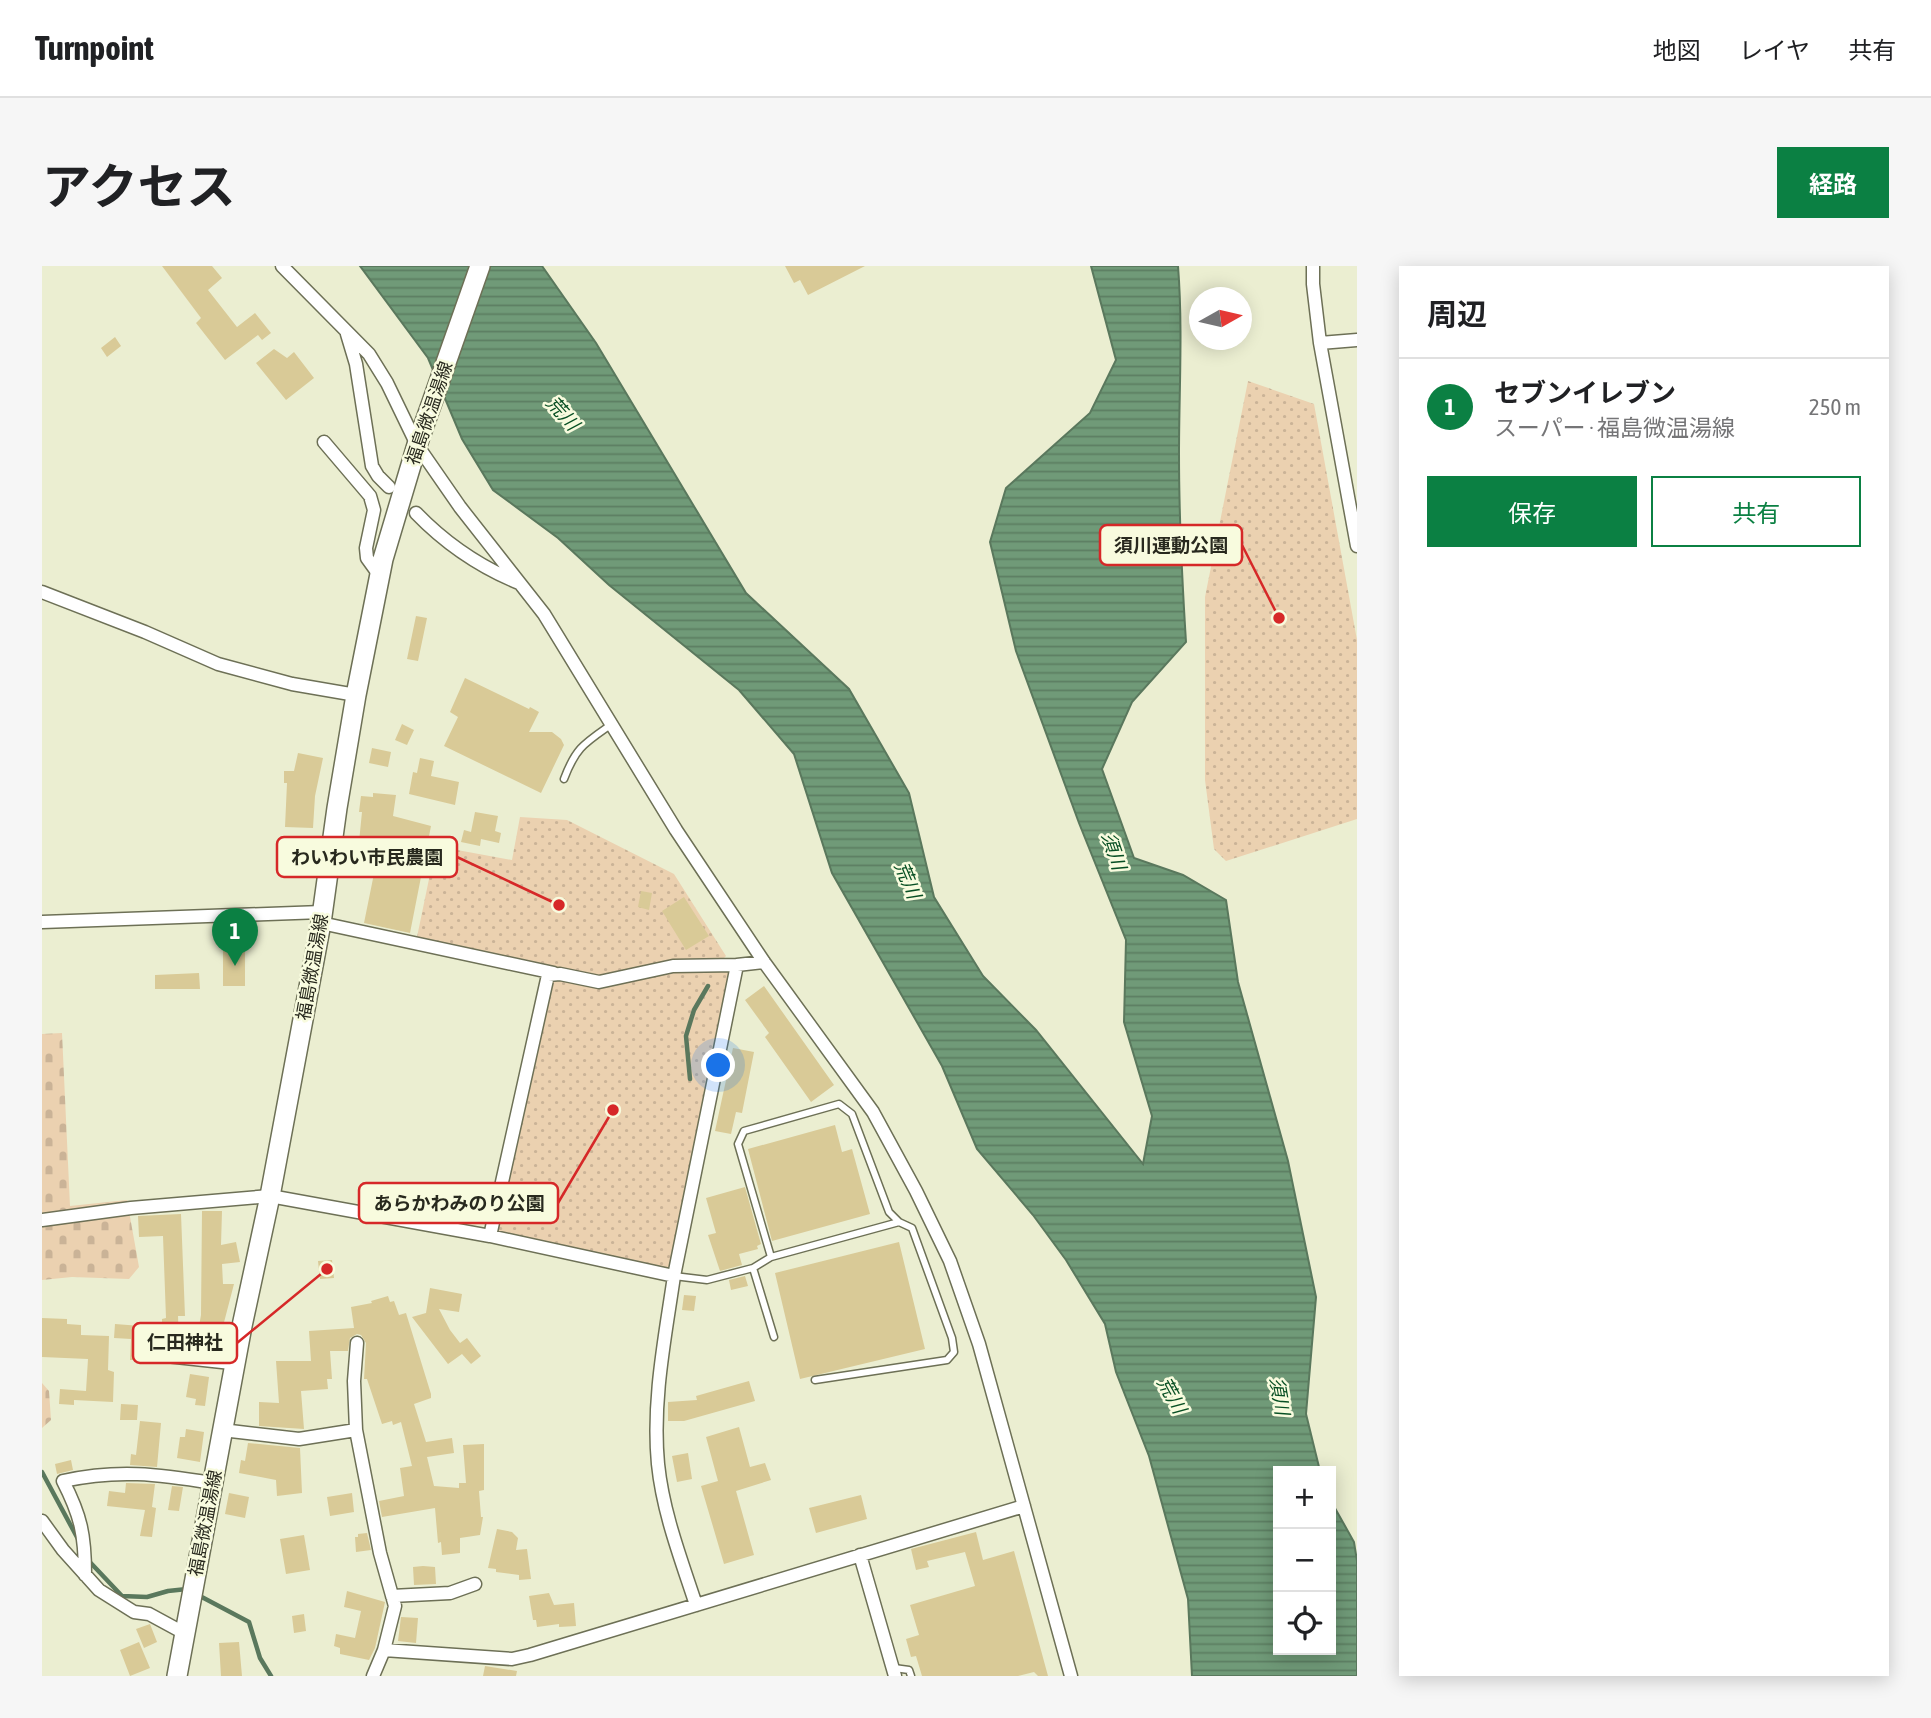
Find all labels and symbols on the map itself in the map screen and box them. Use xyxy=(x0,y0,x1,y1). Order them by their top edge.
north arrow xyxy=(1189,287,1252,350)
street label: 福島微温湯線 xyxy=(401,359,457,467)
water label: 荒川 xyxy=(542,392,585,436)
callout: 須川運動公園 xyxy=(1100,525,1242,565)
text: 須川運動公園 xyxy=(1114,534,1228,556)
water label: 須川 xyxy=(1097,829,1131,874)
callout: わいわい市民農園 xyxy=(277,837,457,877)
text: わいわい市民農園 xyxy=(291,846,443,868)
water label: 荒川 xyxy=(890,858,926,904)
pin: 1 xyxy=(212,908,258,966)
street label: 福島微温湯線 xyxy=(292,912,332,1022)
your location xyxy=(701,1048,735,1082)
callout: あらかわみのり公園 xyxy=(359,1183,558,1223)
text: あらかわみのり公園 xyxy=(373,1192,545,1214)
callout: 仁田神社 xyxy=(133,1323,237,1363)
text: 仁田神社 xyxy=(147,1331,223,1353)
water label: 荒川 xyxy=(1153,1373,1192,1419)
water label: 須川 xyxy=(1266,1375,1294,1419)
street label: 福島微温湯線 xyxy=(184,1468,226,1578)

